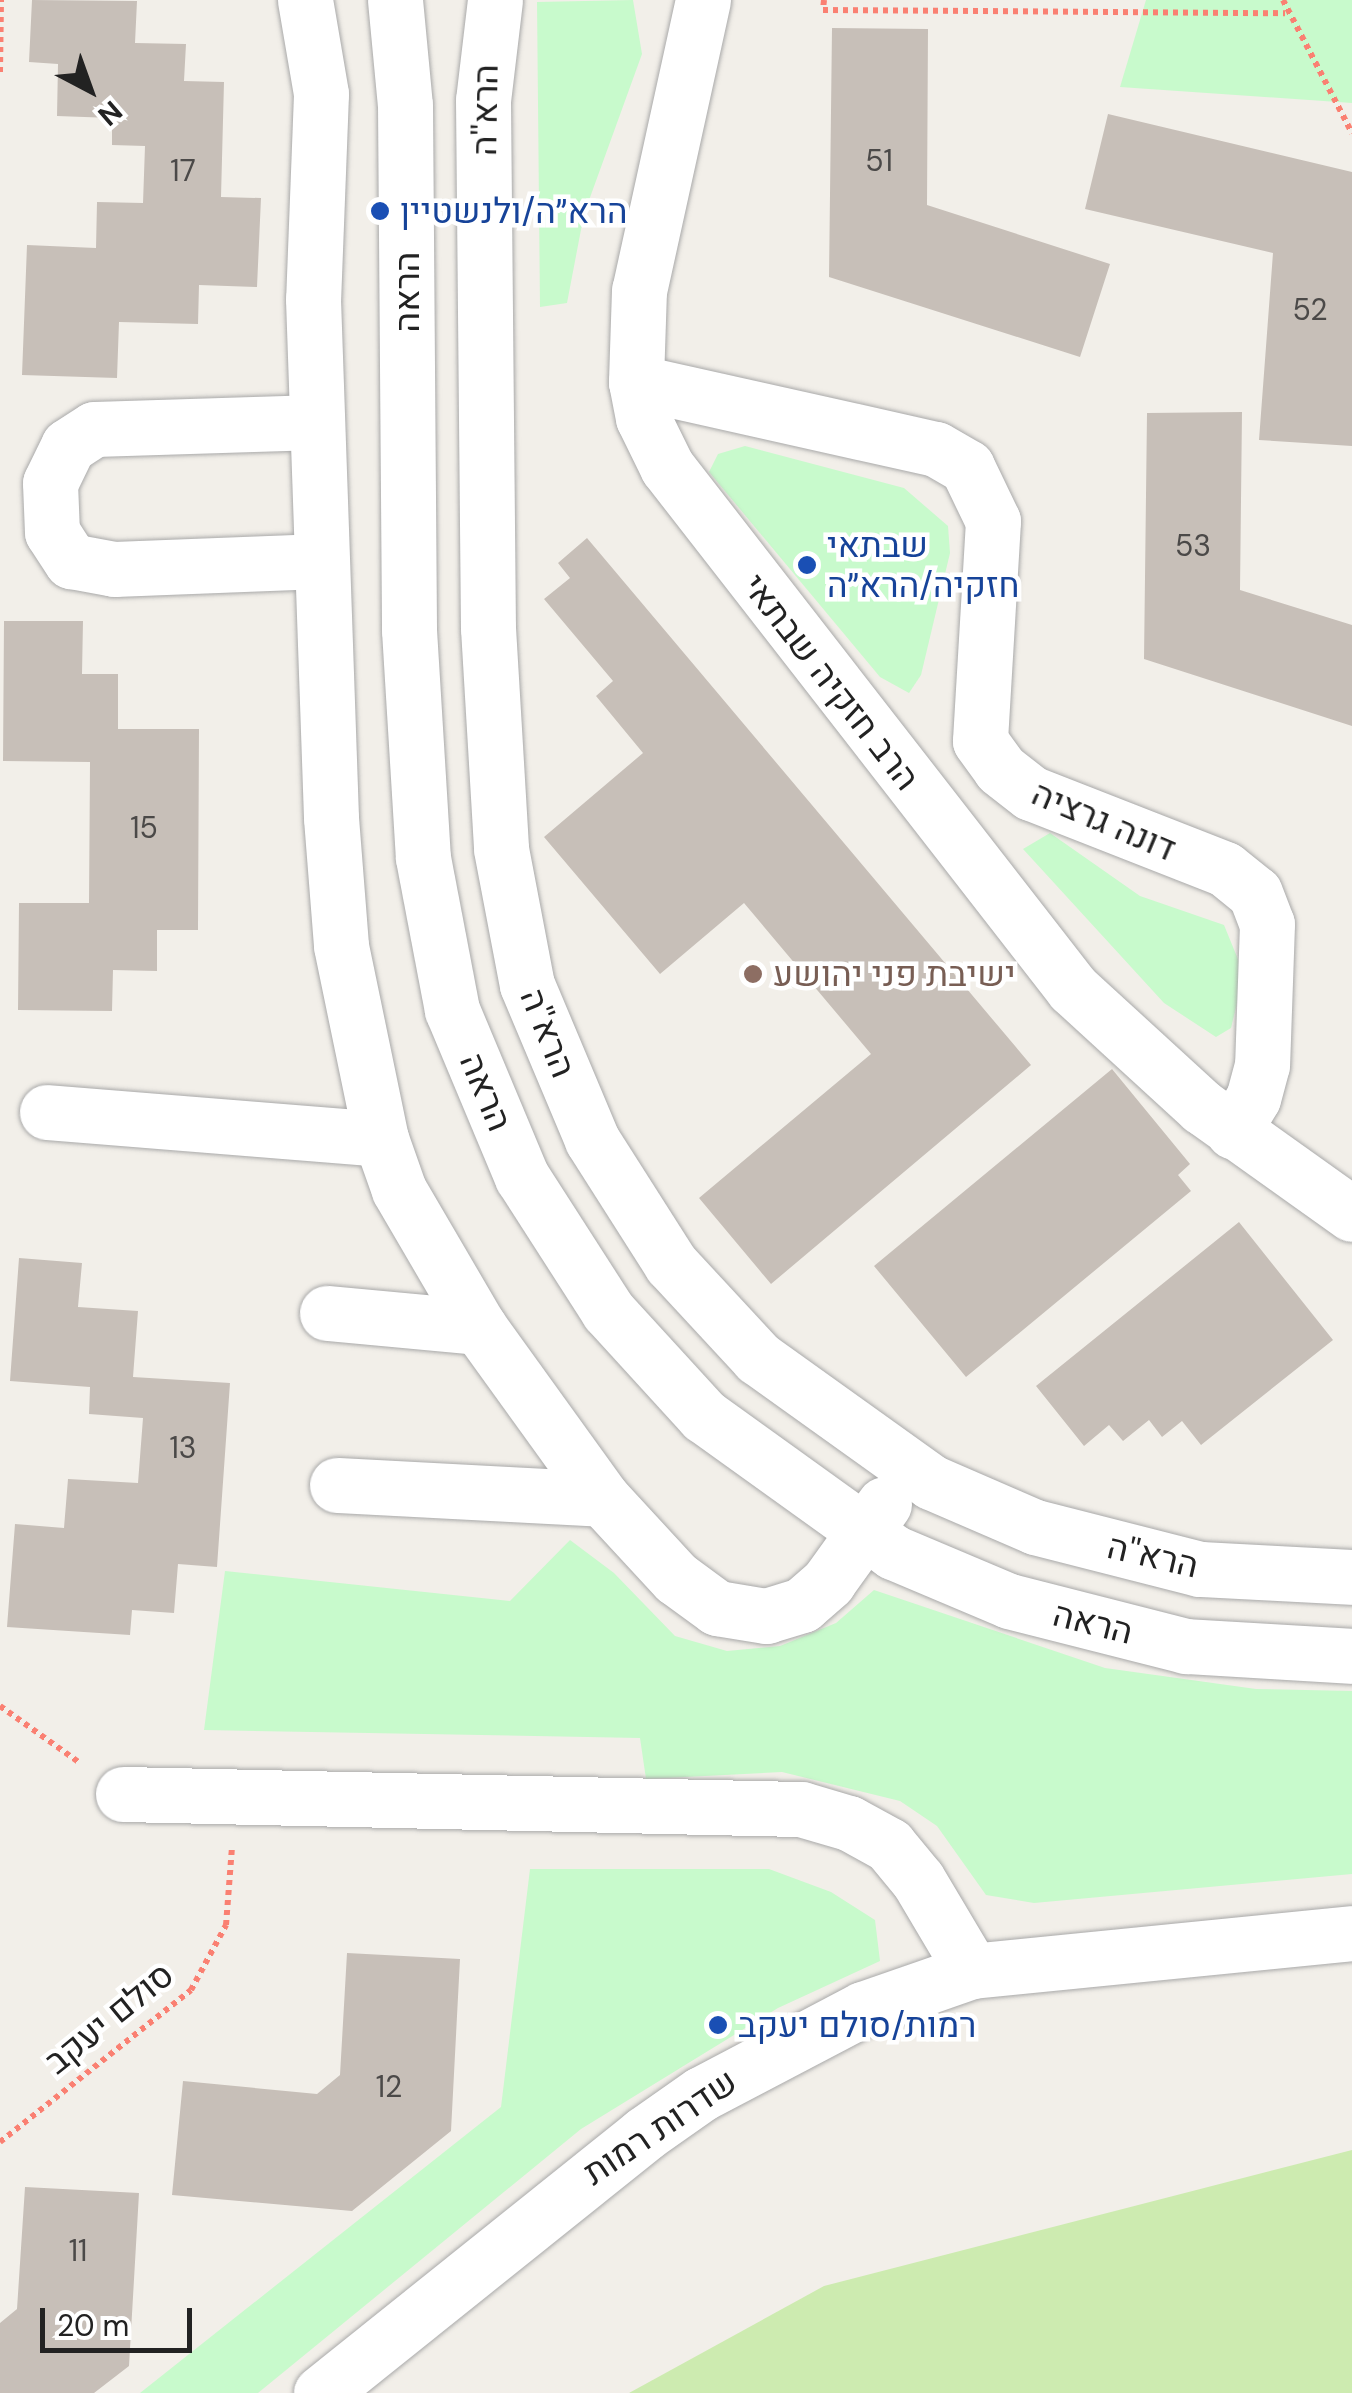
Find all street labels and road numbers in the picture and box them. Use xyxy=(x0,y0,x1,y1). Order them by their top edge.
street label: הרא''ה xyxy=(463,64,507,156)
street label: הראה xyxy=(386,252,428,332)
street label: הרב חזקיה שבתאי xyxy=(734,566,928,798)
street label: דונה גרציה xyxy=(1026,772,1182,870)
street label: הרא''ה xyxy=(511,983,585,1083)
street label: הראה xyxy=(451,1047,521,1137)
street label: הרא''ה xyxy=(1103,1525,1203,1587)
street label: הראה xyxy=(1049,1593,1137,1653)
street label: סולם יעקב xyxy=(36,1953,182,2083)
street label: שדרות רמות xyxy=(575,2060,745,2194)

